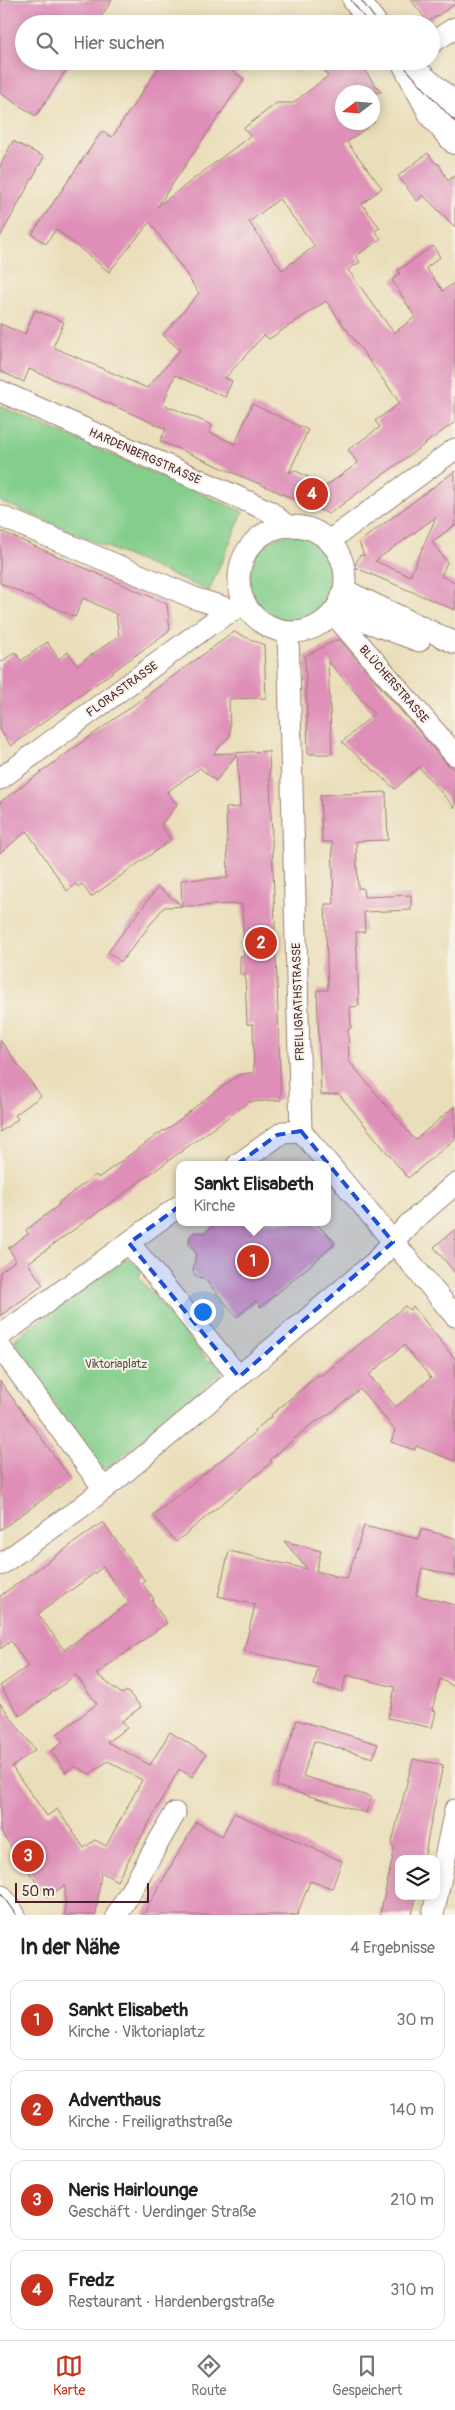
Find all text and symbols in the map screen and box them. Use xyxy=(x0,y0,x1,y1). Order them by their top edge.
search box xyxy=(15,15,440,70)
icon: search xyxy=(33,29,61,57)
text: Hier suchen xyxy=(73,31,165,55)
north arrow xyxy=(335,85,380,130)
street label: HARDENBERGSTRASSE xyxy=(86,425,203,488)
pin: 4 xyxy=(296,475,328,513)
street label: BLÜCHERSTRASSE xyxy=(356,642,432,726)
street label: FLORASTRASSE xyxy=(84,658,161,720)
pin: 2 xyxy=(245,924,277,962)
street label: FREILIGRATHSTRASSE xyxy=(289,942,308,1061)
popup xyxy=(176,1161,331,1226)
text: Sankt Elisabeth xyxy=(193,1172,314,1196)
text: Kirche xyxy=(193,1196,235,1216)
pin: 1 xyxy=(237,1242,269,1280)
your location xyxy=(190,1299,216,1325)
park label: Viktoriaplatz xyxy=(85,1357,147,1372)
pin: 3 xyxy=(12,1837,44,1875)
map controls xyxy=(395,1855,440,1900)
button: layers xyxy=(395,1855,440,1900)
scale bar xyxy=(15,1880,149,1903)
text: 50 m xyxy=(22,1883,55,1900)
text: In der Nähe xyxy=(20,1934,120,1961)
text: 4 Ergebnisse xyxy=(350,1938,435,1958)
text: Sankt Elisabeth xyxy=(68,1998,188,2022)
text: 1 xyxy=(34,2010,40,2030)
text: 30 m xyxy=(396,2010,434,2030)
text: Kirche · Viktoriaplatz xyxy=(68,2022,205,2042)
text: Adventhaus xyxy=(68,2088,161,2112)
text: 2 xyxy=(33,2100,41,2120)
text: 140 m xyxy=(390,2100,434,2120)
text: Kirche · Freiligrathstraße xyxy=(68,2112,232,2132)
text: Neris Hairlounge xyxy=(68,2178,198,2202)
text: 3 xyxy=(33,2190,41,2210)
text: 210 m xyxy=(390,2190,434,2210)
text: Geschäft · Uerdinger Straße xyxy=(68,2202,256,2222)
text: Fredz xyxy=(68,2268,114,2292)
text: 4 xyxy=(32,2280,42,2300)
text: 310 m xyxy=(390,2280,434,2300)
text: Restaurant · Hardenbergstraße xyxy=(68,2292,275,2312)
tab: Karte xyxy=(53,2352,85,2399)
tab: Route xyxy=(191,2352,227,2399)
tab: Gespeichert xyxy=(332,2352,402,2399)

